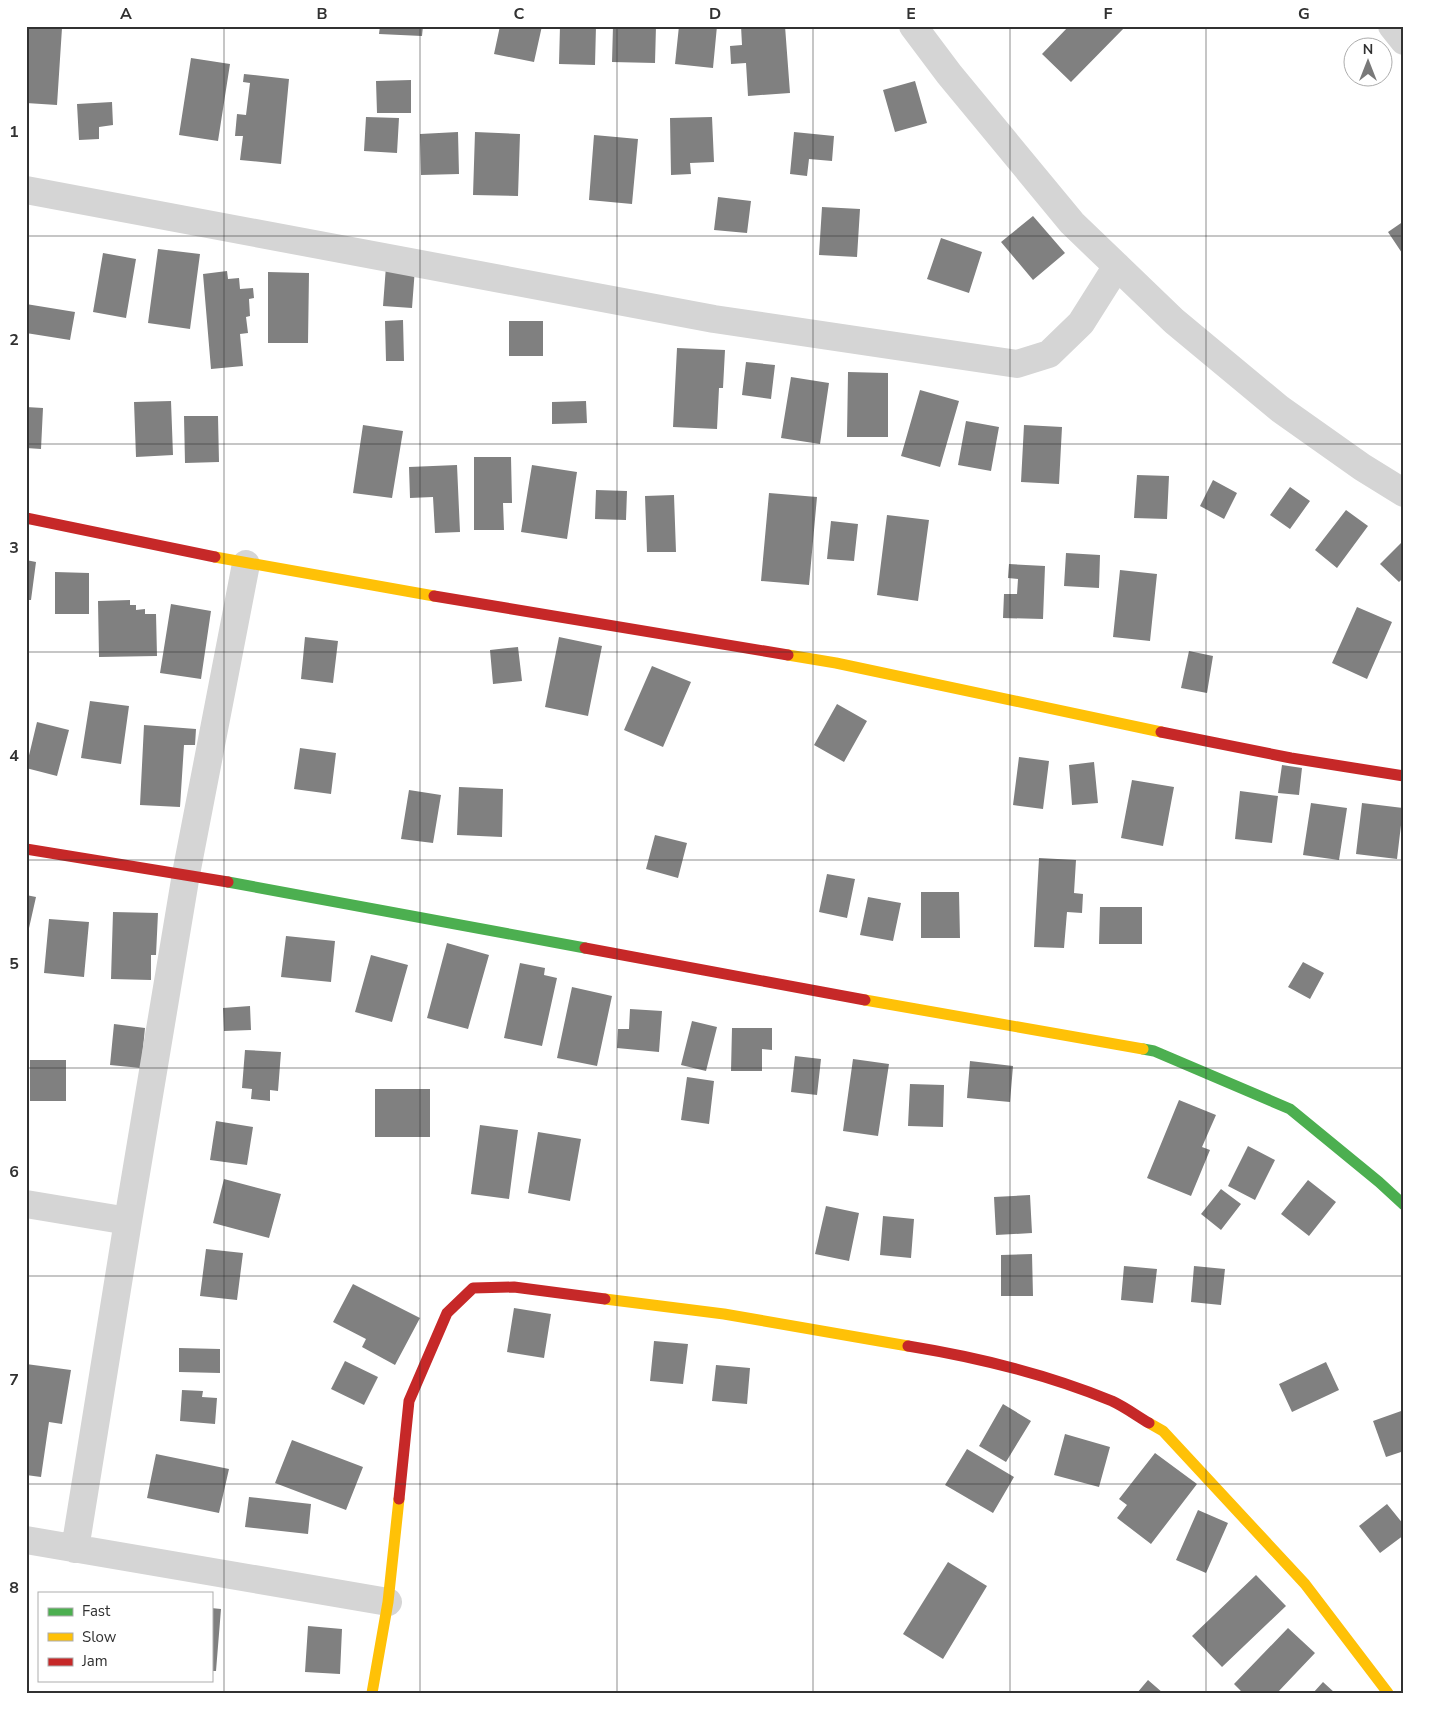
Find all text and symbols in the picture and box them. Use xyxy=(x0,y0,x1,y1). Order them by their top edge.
text: A xyxy=(120,3,132,25)
text: B xyxy=(316,3,328,25)
text: C xyxy=(514,3,525,25)
text: D xyxy=(709,3,721,25)
text: E xyxy=(906,3,916,25)
text: F xyxy=(1104,3,1113,25)
text: G xyxy=(1298,3,1310,25)
north arrow xyxy=(1342,38,1392,88)
text: N xyxy=(1363,40,1373,59)
text: 1 xyxy=(9,121,19,143)
text: 2 xyxy=(9,329,19,351)
text: 3 xyxy=(9,537,19,559)
text: 4 xyxy=(9,745,19,767)
text: 5 xyxy=(9,953,19,975)
text: 6 xyxy=(9,1161,19,1183)
text: 7 xyxy=(9,1369,19,1391)
text: 8 xyxy=(9,1577,19,1599)
legend xyxy=(38,1592,212,1682)
text: Fast xyxy=(82,1601,111,1621)
text: Slow xyxy=(82,1627,117,1647)
text: Jam xyxy=(81,1651,108,1671)

